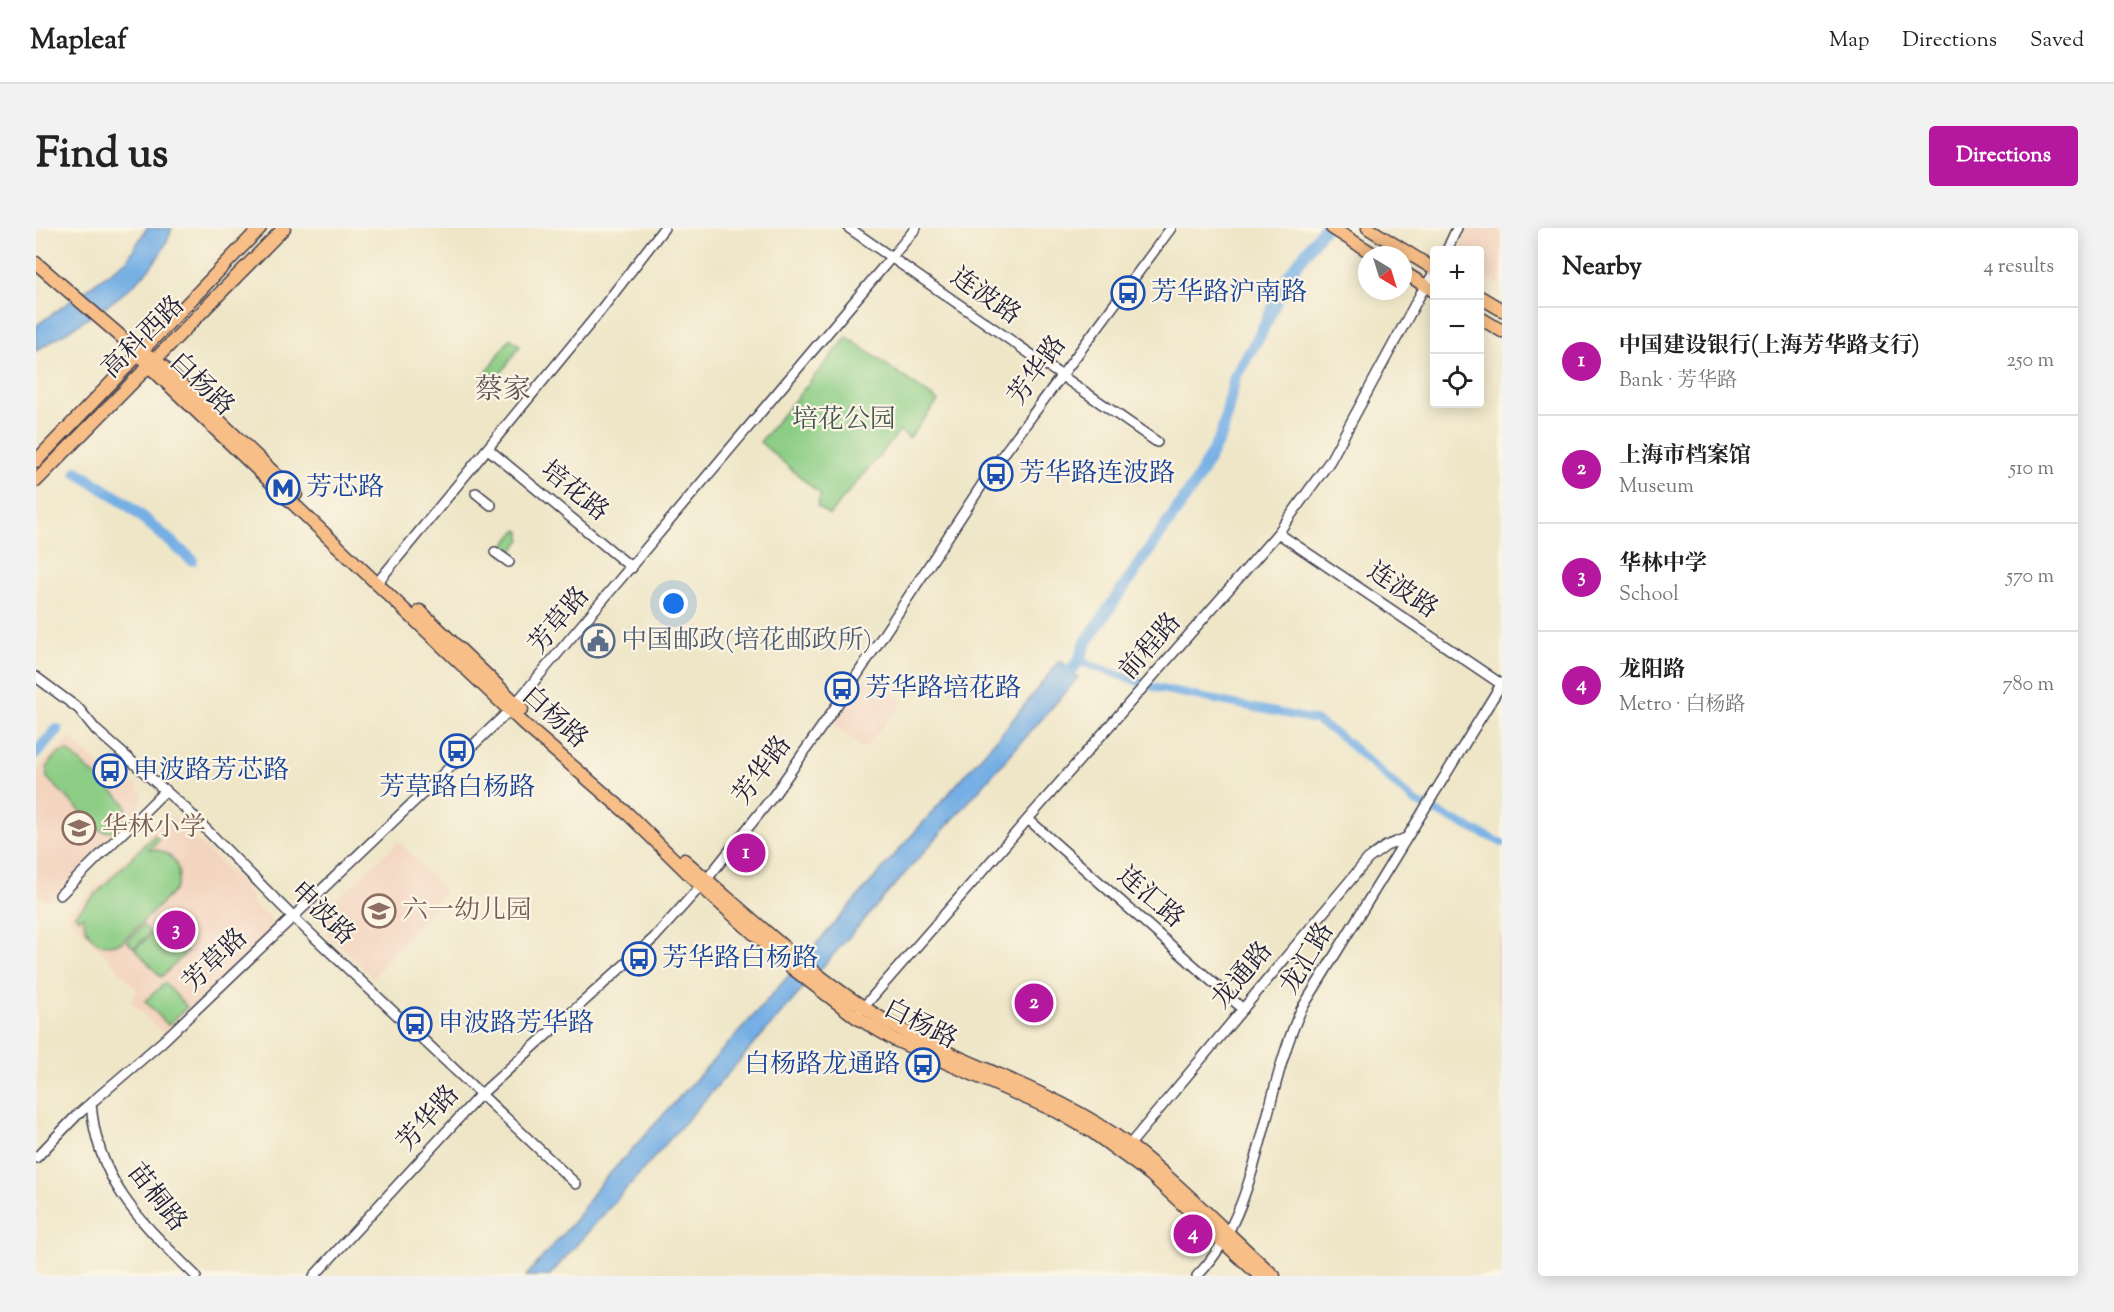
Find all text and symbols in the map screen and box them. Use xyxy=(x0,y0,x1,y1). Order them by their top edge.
text: Mapleaf xyxy=(30,21,127,61)
text: Map xyxy=(1829,26,1869,56)
text: Directions xyxy=(1902,26,1997,56)
text: Saved xyxy=(2030,26,2084,56)
text: Find us xyxy=(36,126,168,186)
button: Directions xyxy=(1929,126,2078,186)
north arrow xyxy=(1358,246,1412,300)
map controls xyxy=(1430,246,1484,408)
button: + xyxy=(1430,246,1484,300)
text: Nearby xyxy=(1562,249,1642,286)
text: 4 results xyxy=(1983,253,2054,282)
street label: 连波路 xyxy=(942,259,1028,335)
bus stop icon: 芳华路沪南路 xyxy=(1110,275,1146,311)
place label: 芳华路沪南路 xyxy=(1151,275,1307,312)
street label: 高科西路 xyxy=(94,288,194,388)
button: − xyxy=(1430,300,1484,354)
street label: 芳华路 xyxy=(1000,329,1076,413)
text: 中国建设银行(上海芳华路支行) xyxy=(1619,331,1919,363)
street label: 白杨路 xyxy=(160,345,242,425)
text: 1 xyxy=(1578,347,1585,376)
text: 250 m xyxy=(2006,347,2054,376)
button: locate xyxy=(1430,354,1484,408)
text: Bank · 芳华路 xyxy=(1619,367,1737,396)
district label: 蔡家 xyxy=(475,371,531,411)
park label: 培花公园 xyxy=(792,402,896,439)
text: 上海市档案馆 xyxy=(1619,441,1751,473)
street label: 培花路 xyxy=(532,453,616,531)
text: 2 xyxy=(1577,455,1586,484)
text: 510 m xyxy=(2009,455,2054,484)
bus stop icon: 芳华路连波路 xyxy=(978,456,1014,492)
place label: 芳华路连波路 xyxy=(1019,456,1175,493)
metro station icon: 芳芯路 xyxy=(265,470,301,506)
place label: 芳芯路 xyxy=(306,470,384,507)
text: Museum xyxy=(1619,473,1694,502)
text: 华林中学 xyxy=(1619,549,1707,581)
street label: 连波路 xyxy=(1359,554,1445,628)
text: 3 xyxy=(1577,563,1586,592)
text: 570 m xyxy=(2006,563,2054,592)
street label: 芳草路 xyxy=(521,579,599,663)
text: School xyxy=(1619,581,1679,610)
your location xyxy=(659,589,688,618)
street label: 前程路 xyxy=(1111,605,1191,689)
public building icon: 中国邮政(培花邮政所) xyxy=(580,623,616,659)
place label: 中国邮政(培花邮政所) xyxy=(621,623,872,660)
text: 龙阳路 xyxy=(1619,655,1685,687)
bus stop icon: 芳华路培花路 xyxy=(824,671,860,707)
place label: 芳华路培花路 xyxy=(865,671,1021,708)
text: 4 xyxy=(1576,671,1587,700)
text: 780 m xyxy=(2003,671,2054,700)
street label: 白杨路 xyxy=(513,678,595,758)
text: Metro · 白杨路 xyxy=(1619,691,1745,720)
street label: 芳华路 xyxy=(725,729,801,813)
bus stop icon: 芳草路白杨路 xyxy=(439,733,475,769)
bus stop icon: 申波路芳芯路 xyxy=(92,753,128,789)
place label: 申波路芳芯路 xyxy=(133,753,289,790)
place label: 芳草路白杨路 xyxy=(379,770,535,807)
school or university icon: 华林小学 xyxy=(61,810,97,846)
place label: 华林小学 xyxy=(102,810,206,847)
pin: 1 xyxy=(726,830,766,876)
street label: 连汇路 xyxy=(1108,858,1192,938)
street label: 申波路 xyxy=(281,874,363,954)
school or university icon: 六一幼儿园 xyxy=(361,893,397,929)
place label: 六一幼儿园 xyxy=(402,893,532,930)
pin: 3 xyxy=(156,908,196,952)
street label: 龙汇路 xyxy=(1272,916,1344,1002)
street label: 芳草路 xyxy=(175,921,257,1001)
street label: 龙通路 xyxy=(1204,934,1282,1018)
bus stop icon: 芳华路白杨路 xyxy=(621,941,657,977)
place label: 芳华路白杨路 xyxy=(662,941,818,978)
pin: 2 xyxy=(1014,980,1054,1026)
street label: 白杨路 xyxy=(877,991,963,1059)
bus stop icon: 申波路芳华路 xyxy=(397,1006,433,1042)
place label: 申波路芳华路 xyxy=(438,1006,594,1043)
place label: 白杨路龙通路 xyxy=(744,1047,900,1084)
bus stop icon: 白杨路龙通路 xyxy=(905,1047,941,1083)
street label: 芳华路 xyxy=(389,1078,469,1160)
street label: 苗桐路 xyxy=(117,1156,195,1240)
pin: 4 xyxy=(1174,1212,1212,1256)

